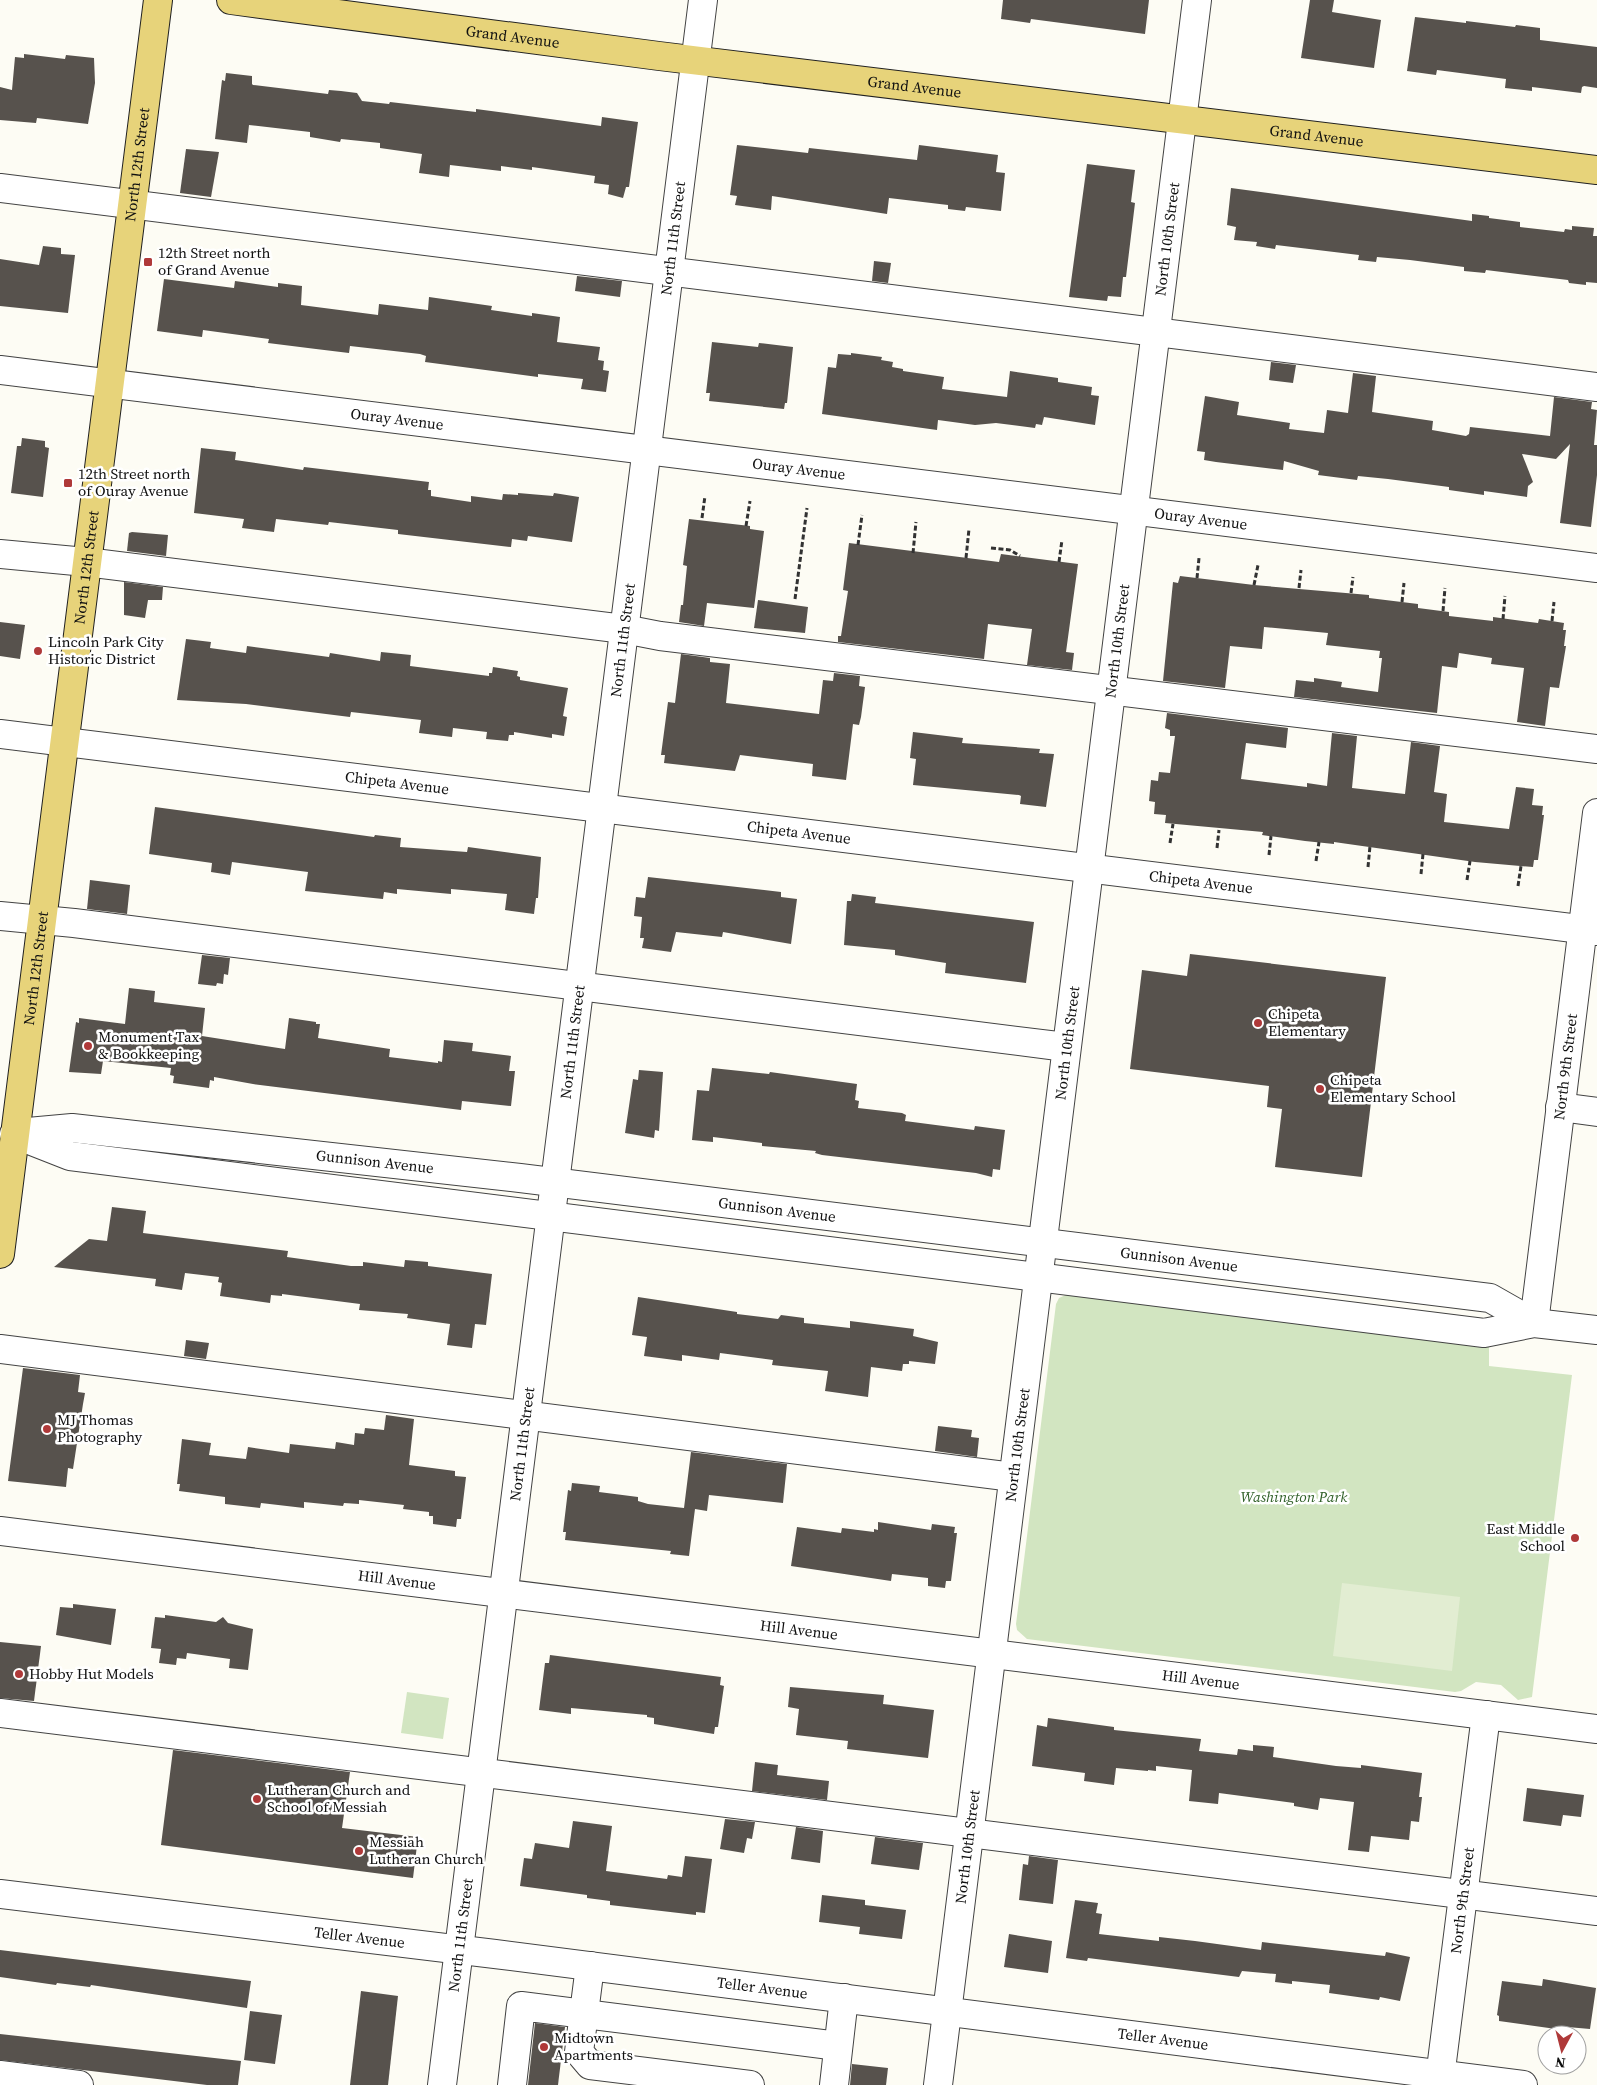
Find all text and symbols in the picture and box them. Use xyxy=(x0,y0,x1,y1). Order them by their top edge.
street label: Grand Avenue xyxy=(465,20,561,53)
street label: Grand Avenue xyxy=(866,70,963,103)
street label: North 12th Street xyxy=(119,106,154,223)
street label: Grand Avenue xyxy=(1268,119,1365,152)
street label: North 11th Street xyxy=(655,180,690,296)
street label: North 10th Street xyxy=(1149,181,1184,297)
place label: 12th Street north of Grand Avenue xyxy=(158,242,271,280)
marker: 12th Street north of Grand Avenue xyxy=(142,256,154,268)
street label: Ouray Avenue xyxy=(349,403,445,435)
street label: Ouray Avenue xyxy=(751,452,847,485)
place label: 12th Street north of Ouray Avenue xyxy=(78,463,191,501)
marker: 12th Street north of Ouray Avenue xyxy=(62,477,74,489)
street label: Ouray Avenue xyxy=(1153,502,1249,535)
street label: North 12th Street xyxy=(68,509,104,625)
street label: North 11th Street xyxy=(605,582,640,698)
street label: North 10th Street xyxy=(1099,583,1134,699)
place label: Lincoln Park City Historic District xyxy=(48,631,164,669)
marker: Lincoln Park City Historic District xyxy=(32,645,44,657)
street label: Chipeta Avenue xyxy=(344,766,451,799)
street label: Chipeta Avenue xyxy=(746,815,853,849)
street label: Chipeta Avenue xyxy=(1148,865,1254,899)
street label: North 12th Street xyxy=(18,910,53,1026)
street label: North 11th Street xyxy=(555,984,590,1100)
street label: North 10th Street xyxy=(1049,985,1084,1101)
place label: Chipeta Elementary xyxy=(1268,1003,1346,1041)
street label: North 9th Street xyxy=(1548,1012,1582,1121)
marker: Chipeta Elementary xyxy=(1252,1017,1264,1029)
place label: Monument Tax & Bookkeeping xyxy=(98,1026,200,1064)
marker: Monument Tax & Bookkeeping xyxy=(82,1040,94,1052)
place label: Chipeta Elementary School xyxy=(1330,1069,1457,1107)
marker: Chipeta Elementary School xyxy=(1314,1083,1326,1095)
street label: Gunnison Avenue xyxy=(315,1144,435,1178)
street label: Gunnison Avenue xyxy=(717,1192,837,1227)
street label: Gunnison Avenue xyxy=(1119,1241,1239,1277)
street label: North 11th Street xyxy=(504,1386,539,1502)
street label: North 10th Street xyxy=(1000,1387,1035,1503)
place label: MJ Thomas Photography xyxy=(57,1409,142,1447)
marker: MJ Thomas Photography xyxy=(41,1423,53,1435)
park label: Washington Park xyxy=(1241,1486,1348,1507)
place label: East Middle School xyxy=(1486,1518,1566,1556)
marker: East Middle School xyxy=(1569,1532,1581,1544)
street label: Hill Avenue xyxy=(357,1564,437,1595)
street label: Hill Avenue xyxy=(759,1614,839,1645)
place label: Hobby Hut Models xyxy=(29,1663,154,1684)
street label: Hill Avenue xyxy=(1161,1664,1241,1695)
marker: Hobby Hut Models xyxy=(13,1668,25,1680)
place label: Lutheran Church and School of Messiah xyxy=(267,1779,411,1817)
street label: North 10th Street xyxy=(950,1789,985,1905)
marker: Lutheran Church and School of Messiah xyxy=(251,1793,263,1805)
place label: Messiah Lutheran Church xyxy=(369,1831,484,1869)
marker: Messiah Lutheran Church xyxy=(353,1845,365,1857)
street label: North 9th Street xyxy=(1445,1846,1479,1955)
street label: North 11th Street xyxy=(443,1877,478,1993)
street label: Teller Avenue xyxy=(313,1921,406,1953)
street label: Teller Avenue xyxy=(716,1971,809,2004)
street label: Teller Avenue xyxy=(1116,2022,1210,2055)
north arrow xyxy=(1537,2025,1587,2075)
place label: Midtown Apartments xyxy=(554,2027,633,2065)
marker: Midtown Apartments xyxy=(538,2041,550,2053)
text: N xyxy=(1554,2052,1567,2073)

